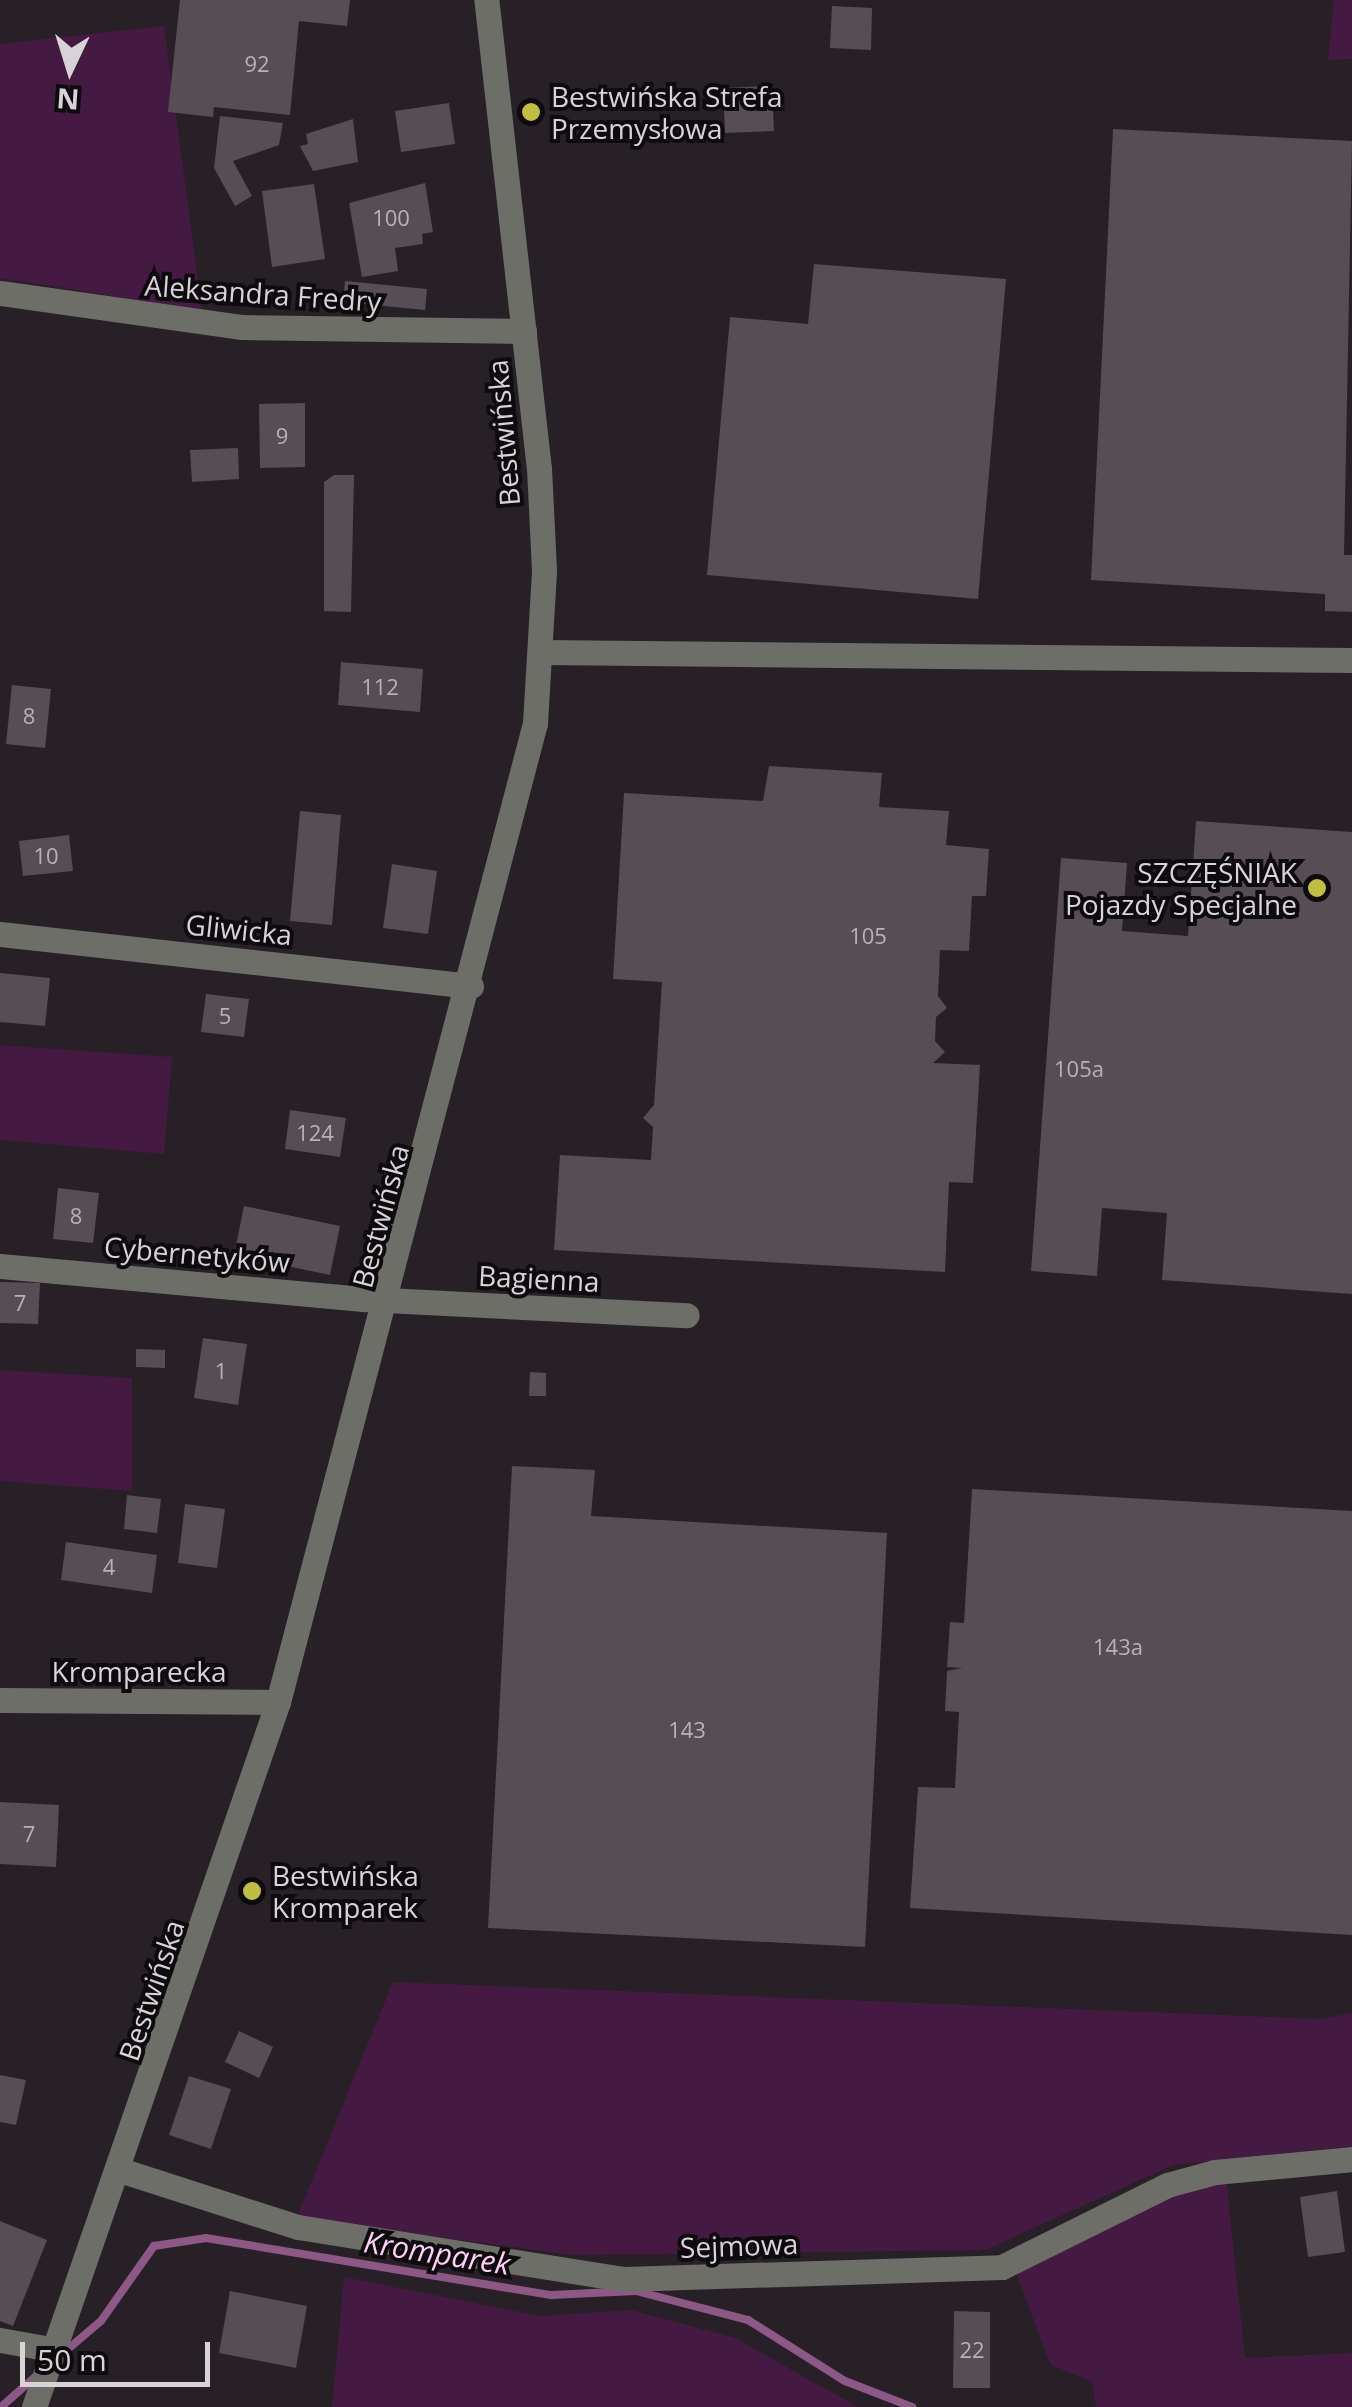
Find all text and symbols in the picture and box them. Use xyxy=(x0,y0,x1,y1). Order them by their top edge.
north arrow xyxy=(20,20,120,120)
house number: 92 xyxy=(244,51,270,77)
place label: Bestwińska Strefa Przemysłowa xyxy=(551,79,782,145)
text: N xyxy=(55,80,81,120)
marker: Bestwińska Strefa Przemysłowa xyxy=(520,101,542,123)
house number: 100 xyxy=(372,205,410,231)
street label: Aleksandra Fredry xyxy=(144,268,382,318)
street label: Bestwińska xyxy=(480,358,526,508)
house number: 9 xyxy=(276,423,288,449)
house number: 112 xyxy=(361,674,399,700)
house number: 8 xyxy=(23,703,35,729)
house number: 10 xyxy=(33,843,59,869)
place label: SZCZĘŚNIAK Pojazdy Specjalne xyxy=(1065,855,1297,921)
marker: SZCZĘŚNIAK Pojazdy Specjalne xyxy=(1306,877,1328,899)
street label: Gliwicka xyxy=(184,907,294,951)
house number: 105 xyxy=(849,923,887,949)
house number: 5 xyxy=(219,1003,231,1029)
house number: 105a xyxy=(1054,1056,1104,1082)
house number: 124 xyxy=(296,1120,334,1146)
street label: Bestwińska xyxy=(345,1141,415,1291)
house number: 8 xyxy=(70,1203,82,1229)
street label: Cybernetyków xyxy=(103,1229,291,1279)
street label: Bagienna xyxy=(477,1258,601,1298)
house number: 7 xyxy=(14,1290,26,1316)
house number: 1 xyxy=(215,1358,227,1384)
house number: 4 xyxy=(103,1554,115,1580)
house number: 143a xyxy=(1093,1634,1143,1660)
street label: Kromparecka xyxy=(52,1654,226,1688)
house number: 143 xyxy=(668,1717,706,1743)
house number: 7 xyxy=(23,1821,35,1847)
place label: Bestwińska Kromparek xyxy=(272,1858,419,1924)
marker: Bestwińska Kromparek xyxy=(241,1880,263,1902)
street label: Bestwińska xyxy=(111,1915,191,2065)
water label: Kromparek xyxy=(361,2224,513,2282)
street label: Sejmowa xyxy=(679,2226,799,2264)
scale bar xyxy=(25,2322,215,2384)
house number: 22 xyxy=(959,2337,985,2363)
text: 50 m xyxy=(37,2339,107,2380)

